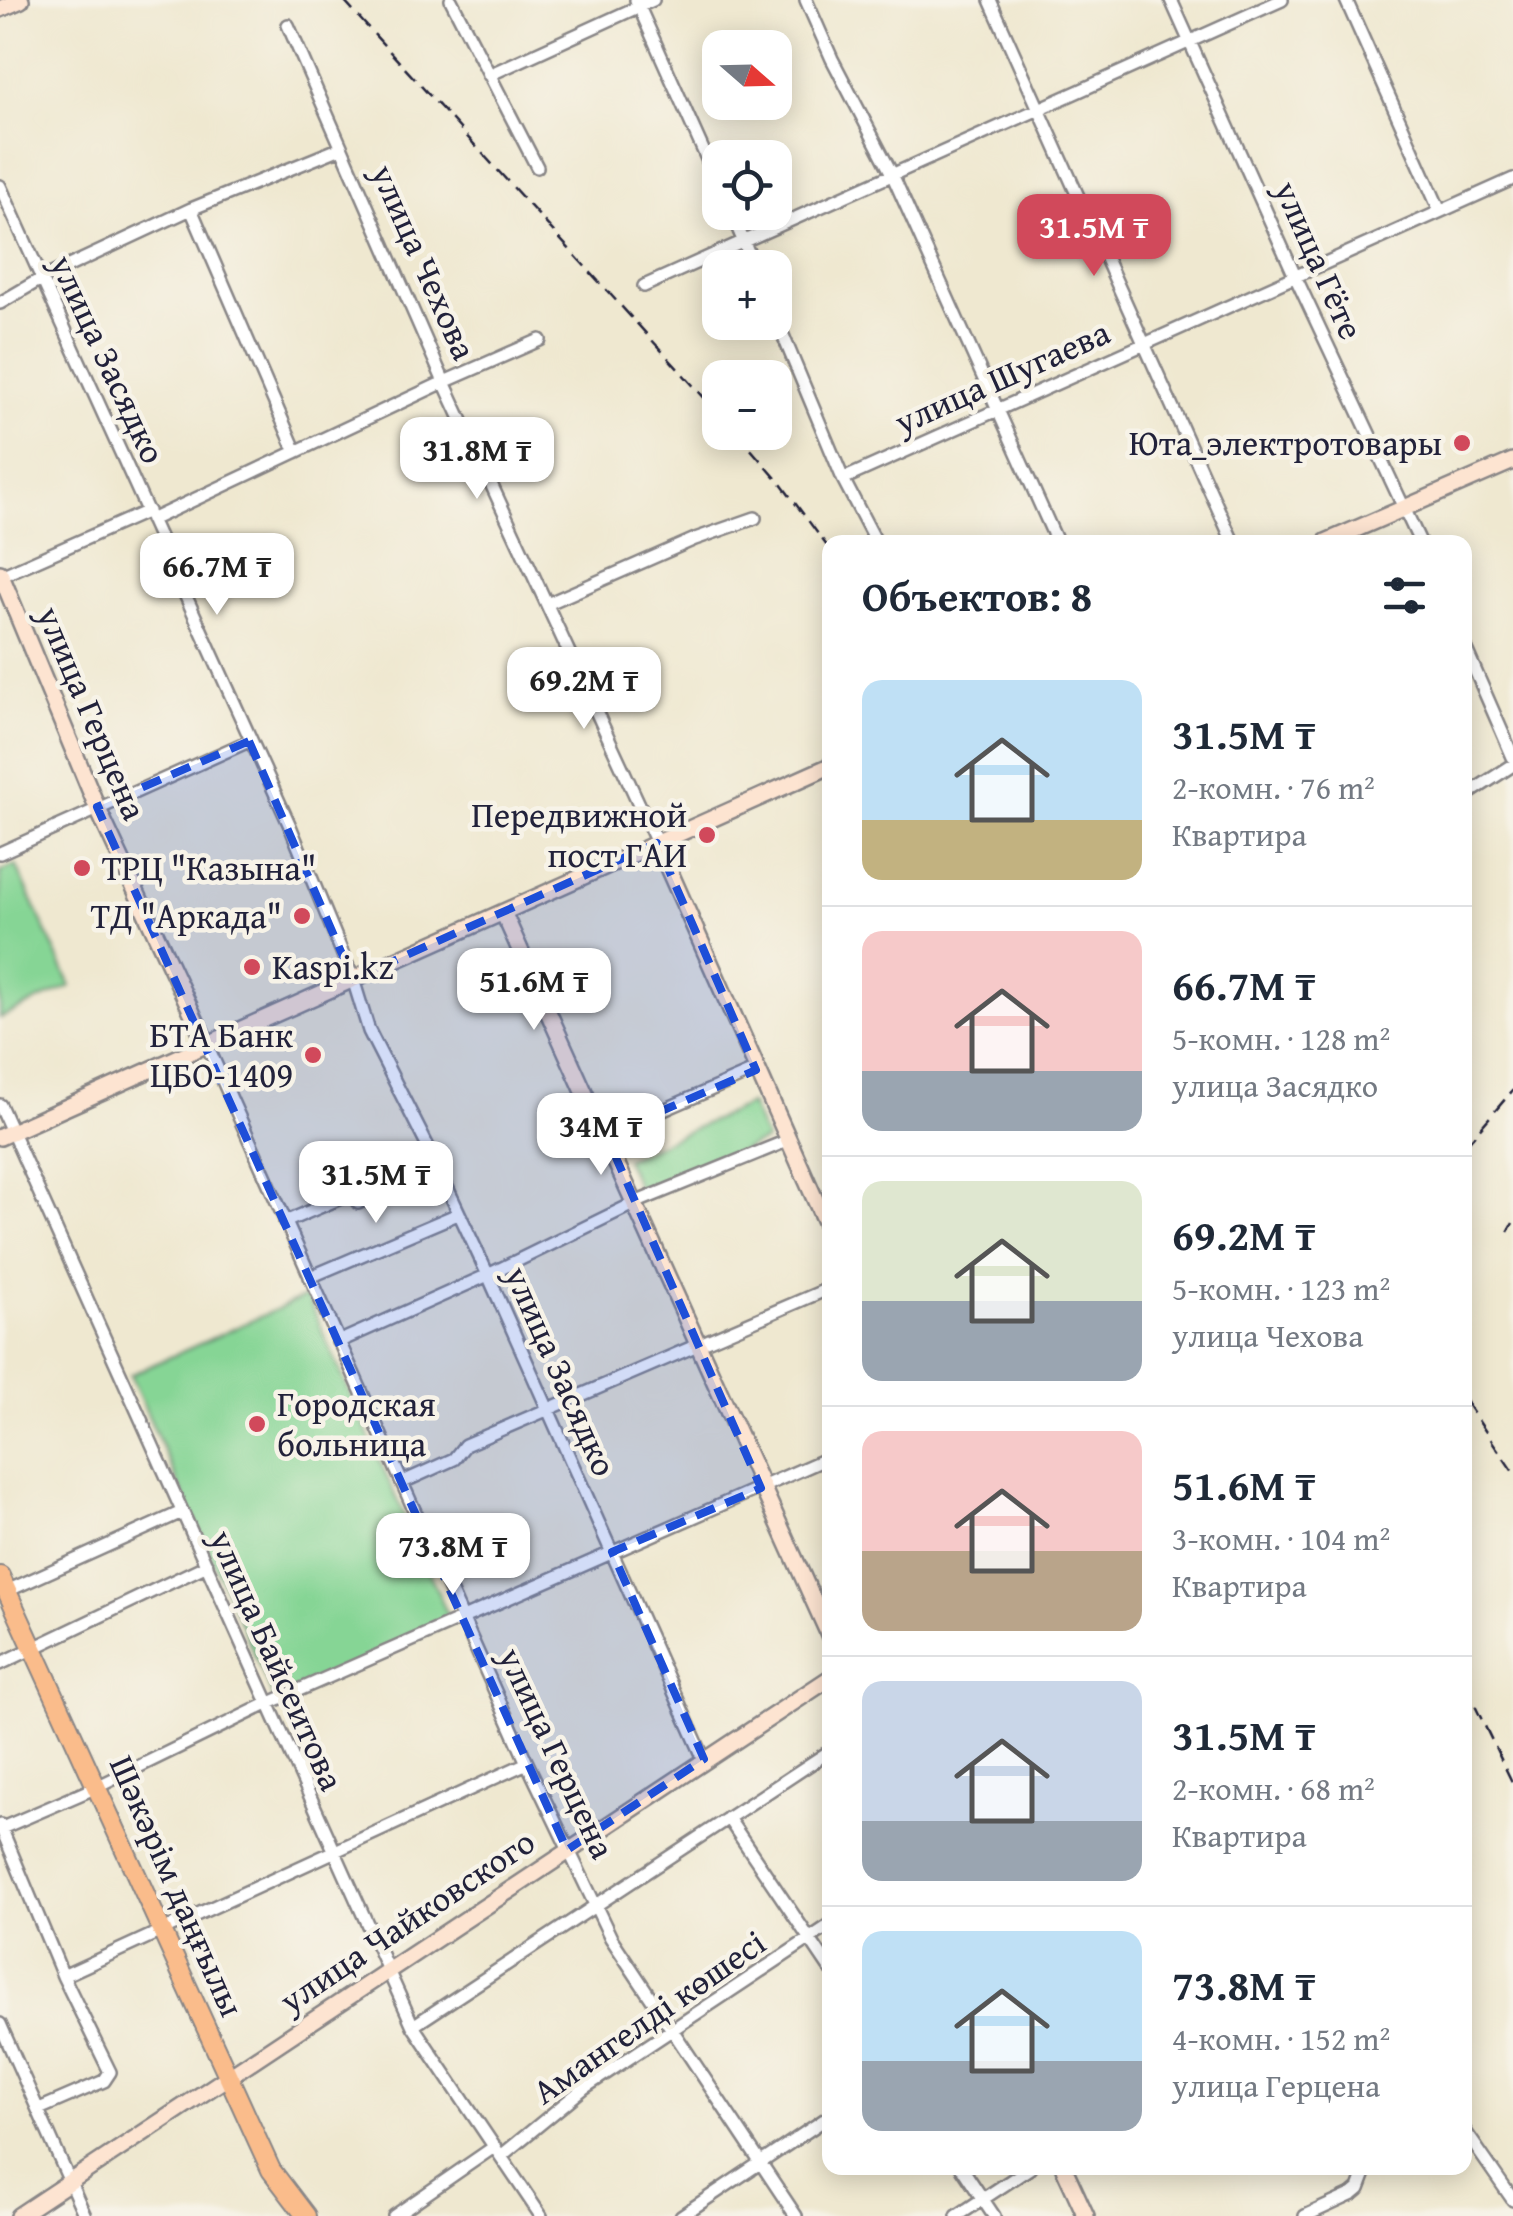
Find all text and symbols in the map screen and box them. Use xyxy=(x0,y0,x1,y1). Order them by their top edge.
north arrow xyxy=(702,30,792,120)
map controls xyxy=(702,30,792,450)
button: locate xyxy=(702,140,792,230)
street label: улица Чехова xyxy=(358,155,490,368)
street label: улица Гёте xyxy=(1261,171,1377,347)
pin: 31.5M ₸ xyxy=(1002,194,1186,279)
text: 31.5M ₸ xyxy=(1039,203,1149,250)
street label: улица Засядко xyxy=(37,245,179,472)
button: + xyxy=(702,250,792,340)
street label: улица Шугаева xyxy=(885,306,1118,447)
button: − xyxy=(702,360,792,450)
pin: 31.8M ₸ xyxy=(385,417,569,502)
place label: Юта_электротовары xyxy=(1129,417,1442,468)
text: 31.8M ₸ xyxy=(422,426,532,473)
marker: Юта_электротовары xyxy=(1451,432,1473,454)
pin: 66.7M ₸ xyxy=(125,533,309,618)
text: 66.7M ₸ xyxy=(162,542,272,589)
text: Объектов: 8 xyxy=(862,565,1092,626)
icon: filters xyxy=(1377,568,1432,623)
street label: улица Герцена xyxy=(24,597,161,828)
pin: 69.2M ₸ xyxy=(492,647,676,732)
text: 69.2M ₸ xyxy=(529,656,639,703)
text: 31.5M ₸ xyxy=(1172,703,1316,764)
icon: home xyxy=(942,720,1062,840)
text: 2-комн. · 76 m² xyxy=(1172,764,1375,811)
place label: Передвижной пост ГАИ xyxy=(471,789,687,880)
text: Квартира xyxy=(1172,811,1307,858)
marker: Передвижной пост ГАИ xyxy=(696,824,718,846)
place label: ТРЦ "Казына" xyxy=(102,842,316,893)
marker: ТРЦ "Казына" xyxy=(71,857,93,879)
place label: ТД "Аркада" xyxy=(91,890,282,941)
marker: ТД "Аркада" xyxy=(291,905,313,927)
place label: Kaspi.kz xyxy=(272,941,393,992)
pin: 51.6M ₸ xyxy=(442,948,626,1033)
text: 66.7M ₸ xyxy=(1172,954,1316,1015)
marker: Kaspi.kz xyxy=(241,956,263,978)
text: 51.6M ₸ xyxy=(479,957,589,1004)
icon: home xyxy=(942,971,1062,1091)
place label: БТА Банк ЦБО-1409 xyxy=(149,1009,294,1100)
text: 5-комн. · 128 m² xyxy=(1172,1015,1390,1062)
marker: БТА Банк ЦБО-1409 xyxy=(302,1044,324,1066)
text: улица Засядко xyxy=(1172,1062,1378,1109)
pin: 34M ₸ xyxy=(531,1093,671,1178)
text: 34M ₸ xyxy=(559,1102,643,1149)
pin: 31.5M ₸ xyxy=(284,1141,468,1226)
text: 31.5M ₸ xyxy=(321,1150,431,1197)
text: 69.2M ₸ xyxy=(1172,1204,1316,1265)
icon: home xyxy=(942,1221,1062,1341)
street label: улица Засядко xyxy=(492,1257,631,1484)
text: 5-комн. · 123 m² xyxy=(1172,1265,1390,1312)
text: улица Чехова xyxy=(1172,1312,1363,1359)
place label: Городская больница xyxy=(277,1378,436,1469)
marker: Городская больница xyxy=(246,1413,268,1435)
text: 51.6M ₸ xyxy=(1172,1454,1316,1515)
icon: home xyxy=(942,1471,1062,1591)
pin: 73.8M ₸ xyxy=(361,1513,545,1598)
text: 3-комн. · 104 m² xyxy=(1172,1515,1390,1562)
street label: улица Байсеитова xyxy=(197,1520,358,1799)
text: 73.8M ₸ xyxy=(398,1522,508,1569)
text: Квартира xyxy=(1172,1562,1307,1609)
street label: улица Герцена xyxy=(486,1638,629,1867)
text: 31.5M ₸ xyxy=(1172,1704,1316,1765)
icon: home xyxy=(942,1721,1062,1841)
street label: Шәкәрім даңғылы xyxy=(97,1747,258,2025)
text: 2-комн. · 68 m² xyxy=(1172,1765,1375,1812)
text: Квартира xyxy=(1172,1812,1307,1859)
street label: улица Чайковского xyxy=(268,1816,545,2026)
street label: Амангелді көшесі xyxy=(522,1917,776,2116)
text: 73.8M ₸ xyxy=(1172,1954,1316,2015)
icon: home xyxy=(942,1971,1062,2091)
text: 4-комн. · 152 m² xyxy=(1172,2015,1390,2062)
text: улица Герцена xyxy=(1172,2062,1380,2109)

